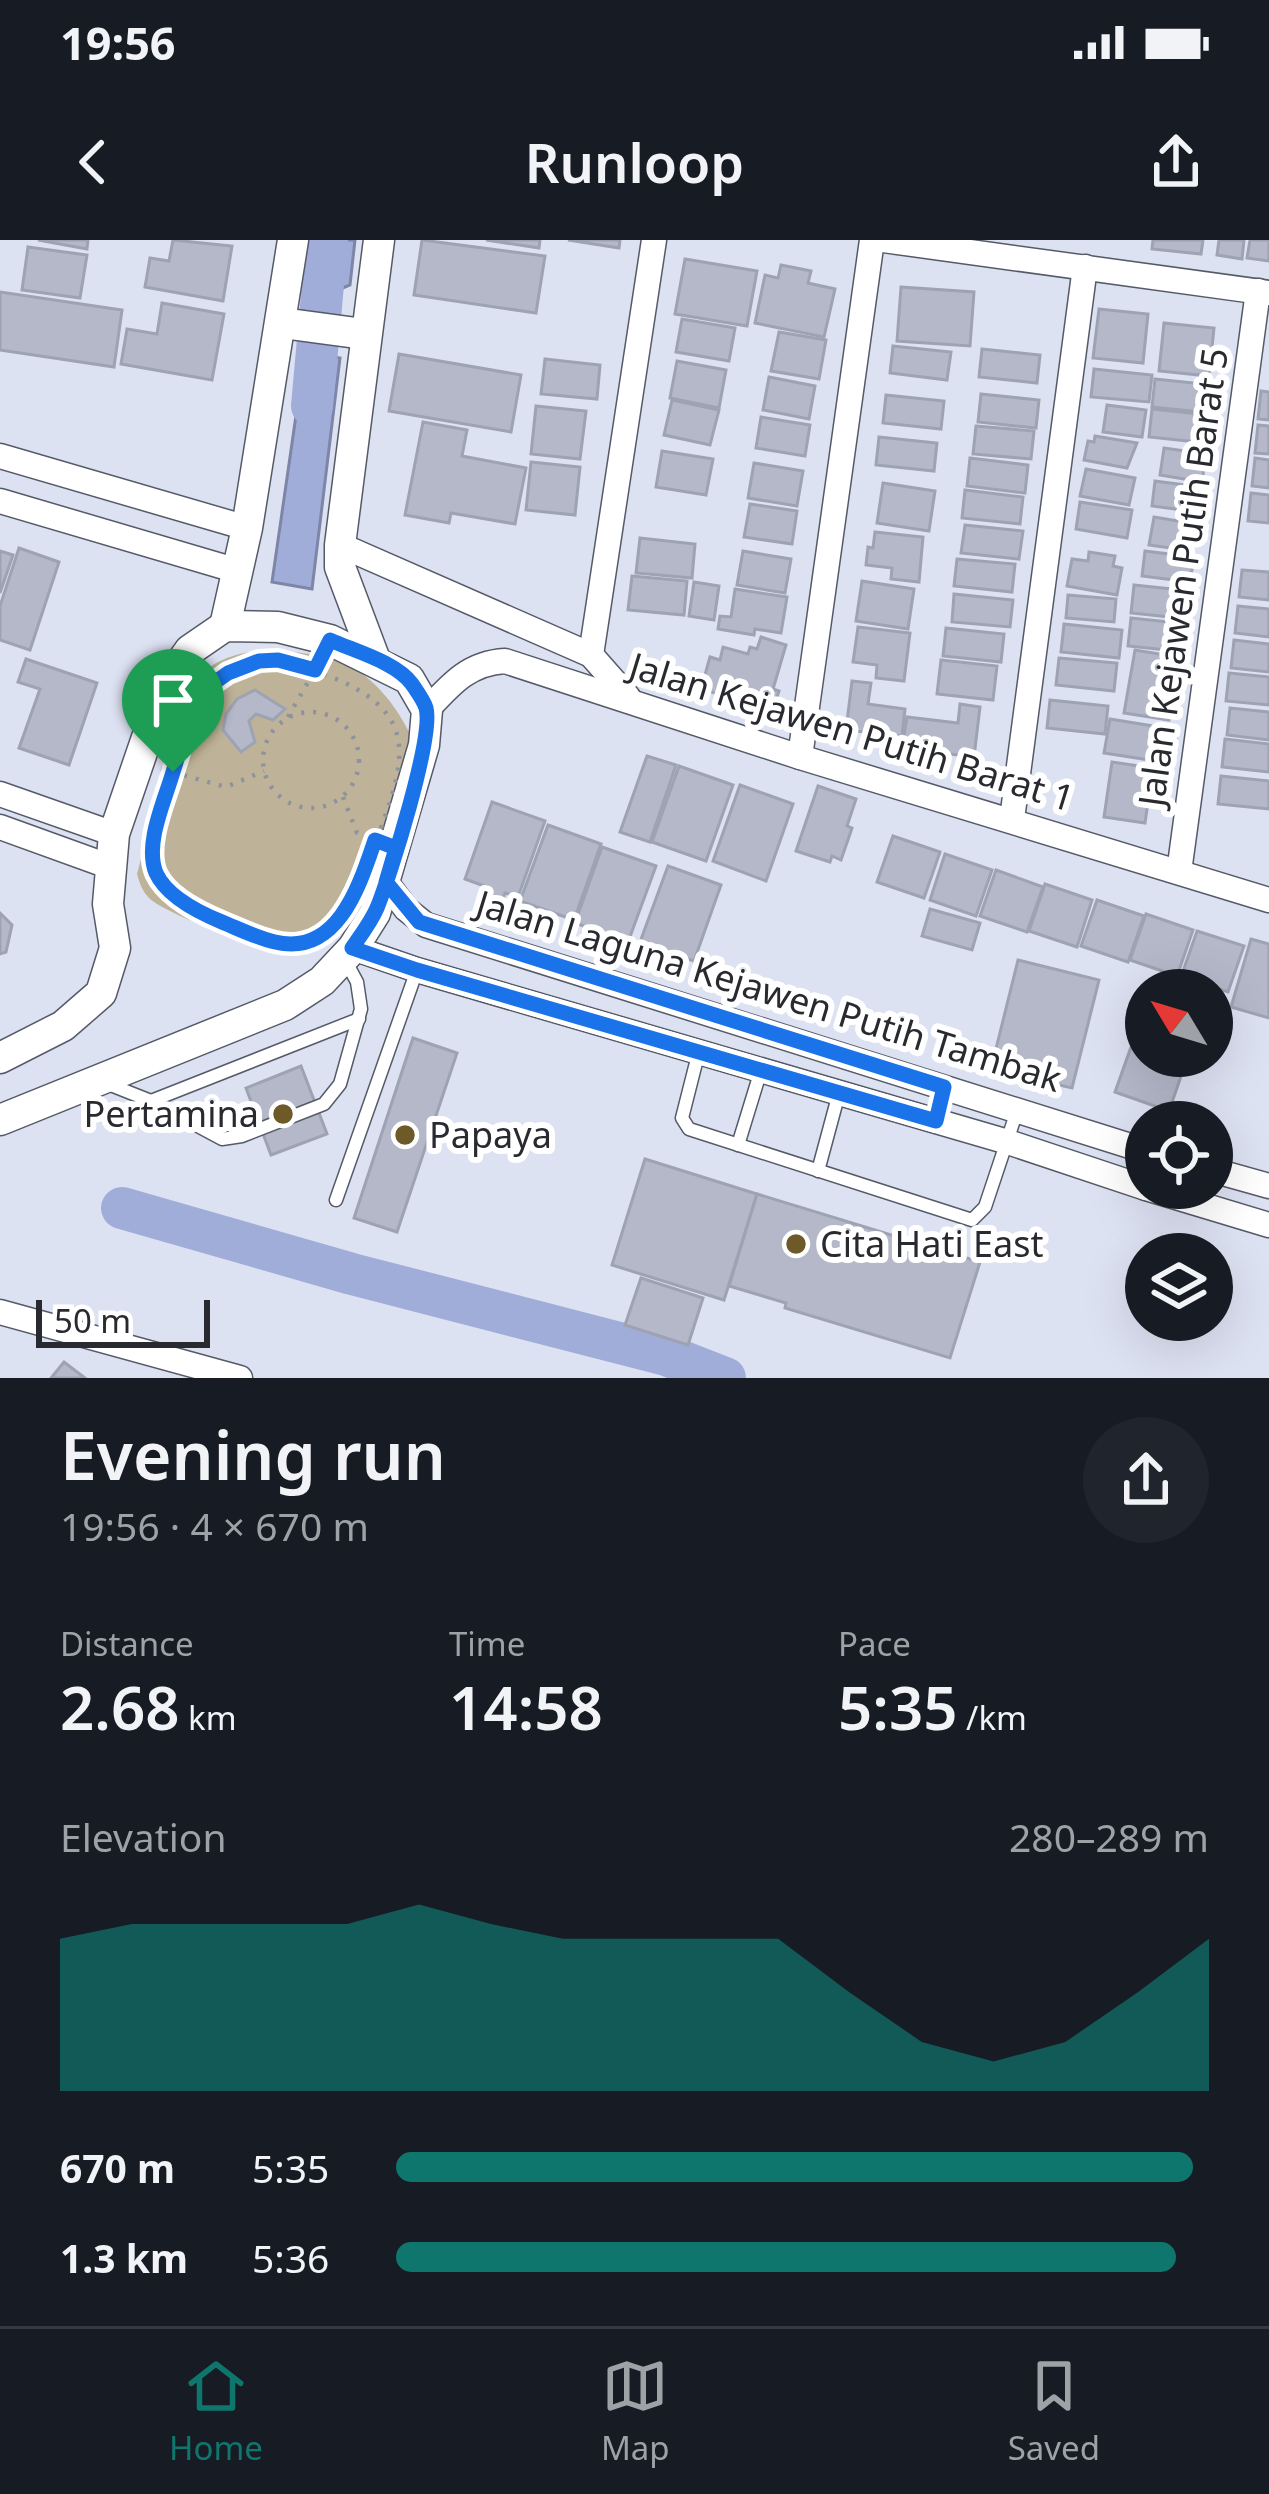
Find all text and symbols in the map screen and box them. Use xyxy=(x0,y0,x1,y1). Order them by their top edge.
text: 19:56 xyxy=(60,12,176,73)
text: Runloop xyxy=(525,125,744,199)
icon: back xyxy=(60,129,126,195)
icon: share xyxy=(1143,129,1209,195)
street label: Jalan Kejawen Putih Barat 5 xyxy=(1126,345,1239,812)
street label: Jalan Kejawen Putih Barat 1 xyxy=(621,640,1080,823)
pin xyxy=(122,649,224,772)
icon: arrive xyxy=(140,667,206,733)
street label: Jalan Laguna Kejawen Putih Tambak xyxy=(468,877,1068,1103)
north arrow xyxy=(1125,969,1233,1077)
map controls xyxy=(1125,969,1233,1341)
place label: Pertamina xyxy=(83,1089,259,1138)
marker: Pertamina xyxy=(270,1101,296,1127)
button: locate xyxy=(1125,1101,1233,1209)
place label: Papaya xyxy=(429,1110,552,1159)
marker: Papaya xyxy=(392,1122,418,1148)
place label: Cita Hati East xyxy=(820,1219,1044,1268)
marker: Cita Hati East xyxy=(783,1231,809,1257)
button: layers xyxy=(1125,1233,1233,1341)
scale bar xyxy=(36,1294,210,1347)
text: 50 m xyxy=(54,1298,131,1343)
text: Evening run xyxy=(60,1409,446,1499)
button: share xyxy=(1083,1417,1209,1543)
text: 19:56 · 4 × 670 m xyxy=(60,1499,369,1552)
text: Distance xyxy=(60,1621,194,1666)
text: Time xyxy=(449,1621,525,1666)
text: Pace xyxy=(838,1621,911,1666)
text: 2.68 xyxy=(60,1666,180,1748)
text: 14:58 xyxy=(449,1666,603,1748)
text: 5:35 xyxy=(838,1666,958,1748)
text: km xyxy=(180,1695,237,1740)
text: /km xyxy=(958,1695,1027,1740)
text: Elevation xyxy=(60,1810,227,1863)
text: 280–289 m xyxy=(1009,1810,1209,1863)
text: 670 m xyxy=(60,2141,175,2194)
text: 5:35 xyxy=(252,2141,329,2194)
text: 1.3 km xyxy=(60,2231,188,2284)
text: 5:36 xyxy=(252,2231,329,2284)
tab: Home xyxy=(169,2353,263,2470)
tab: Map xyxy=(601,2353,670,2470)
tab: Saved xyxy=(1008,2353,1100,2470)

